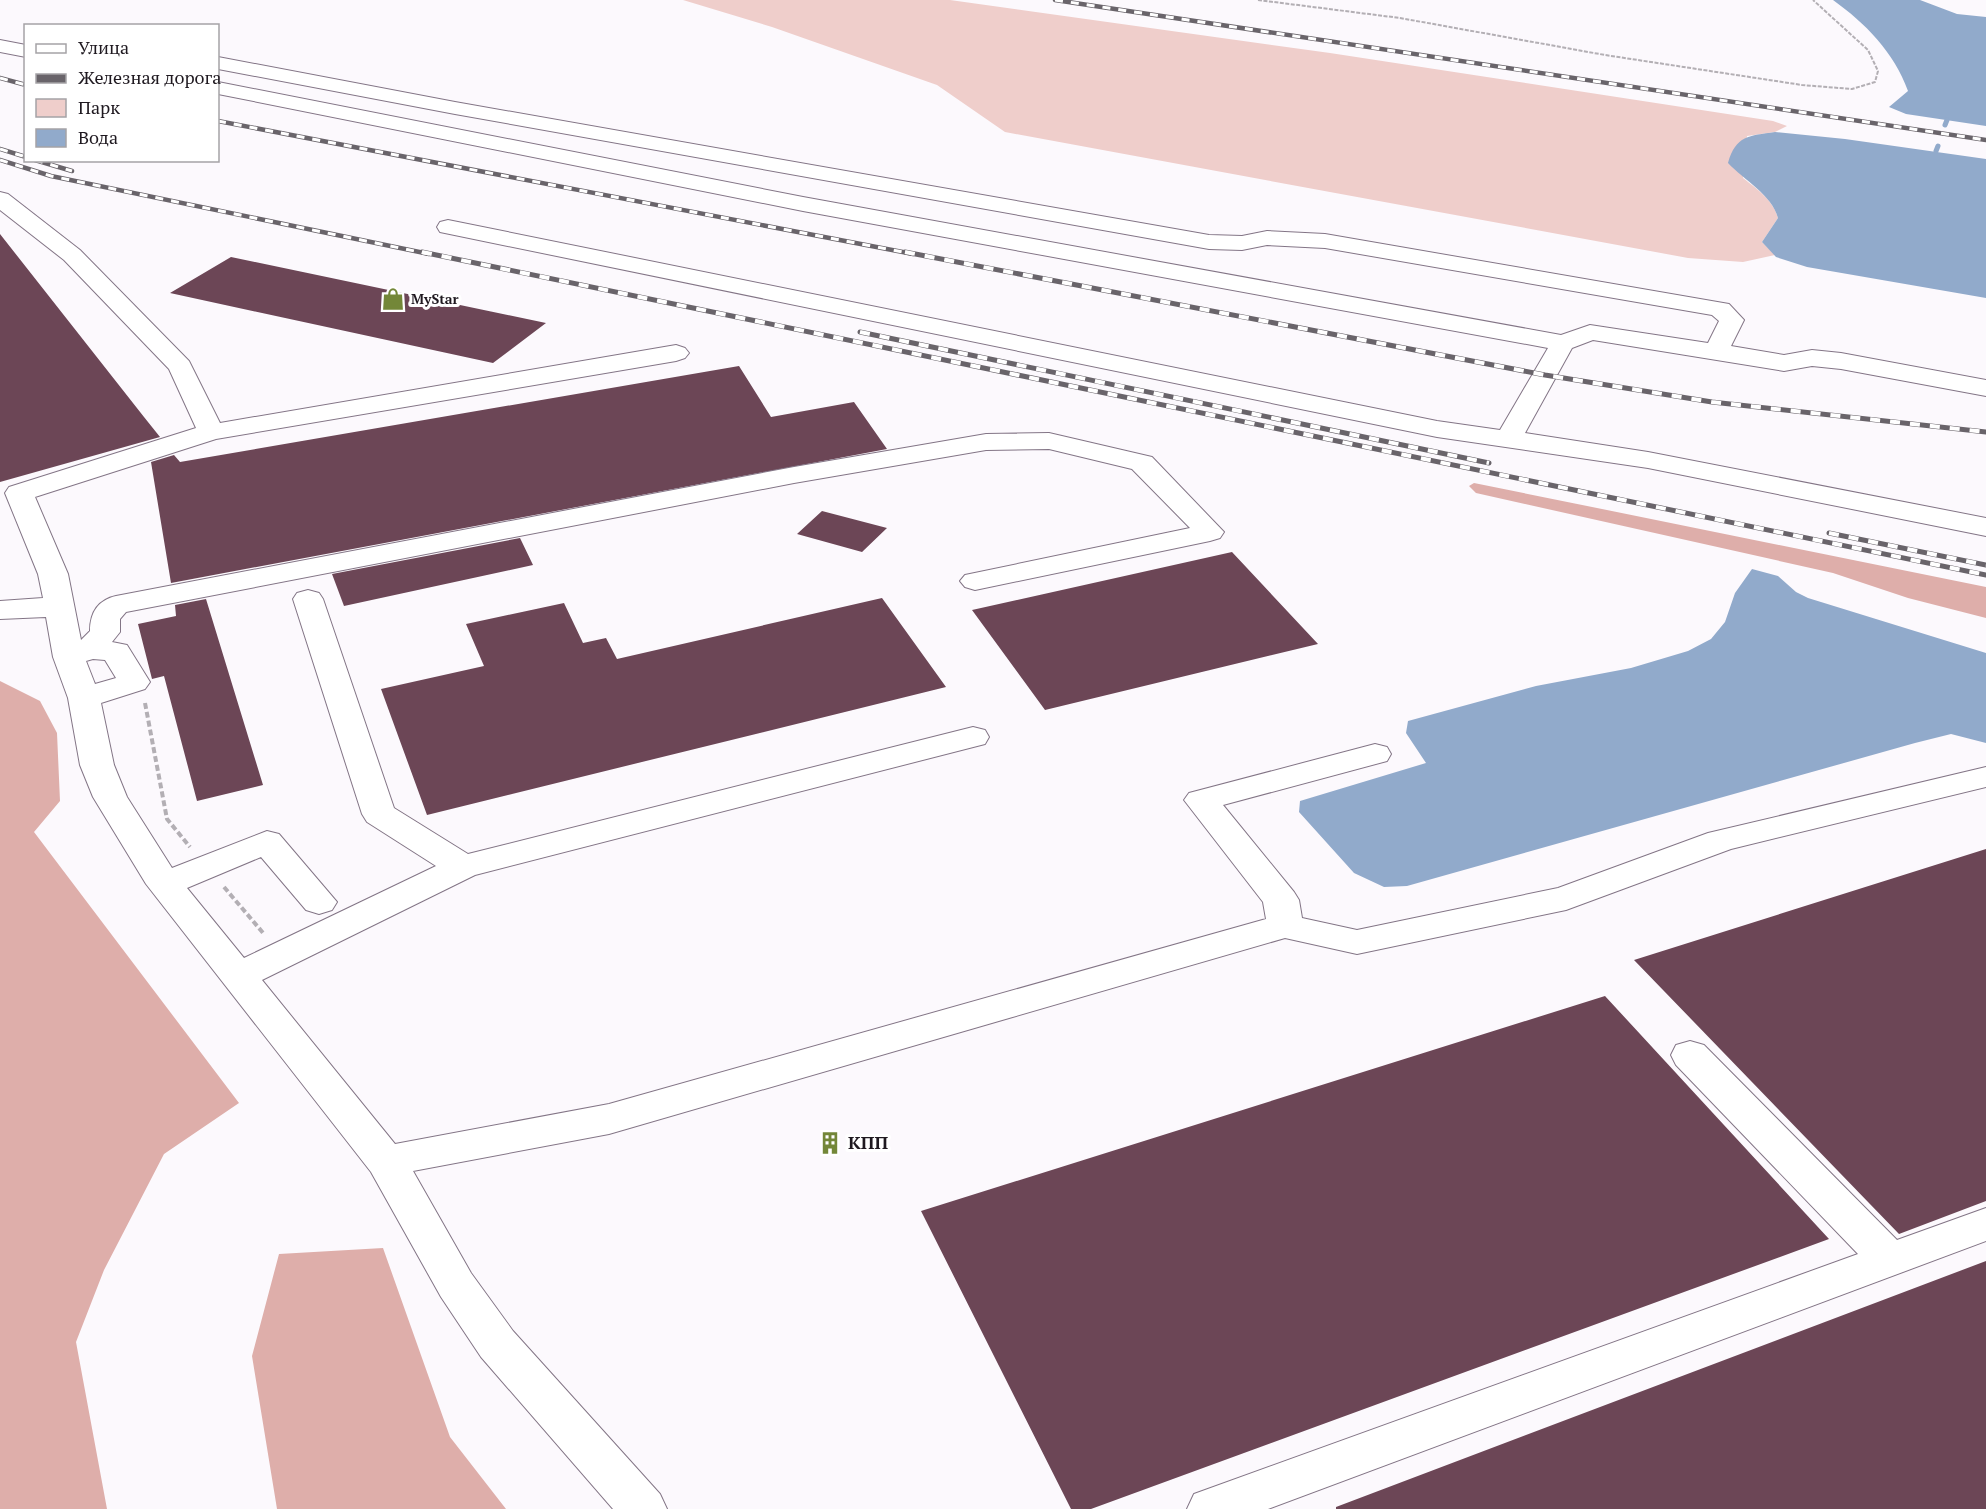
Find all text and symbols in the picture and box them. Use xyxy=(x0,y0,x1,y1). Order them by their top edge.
legend xyxy=(24,24,219,162)
text: Улица xyxy=(78,35,129,59)
text: Железная дорога xyxy=(78,65,221,89)
text: Парк xyxy=(78,95,120,119)
text: Вода xyxy=(78,125,118,149)
shop icon: MyStar xyxy=(380,286,406,312)
place label: MyStar xyxy=(411,289,459,308)
building icon: КПП xyxy=(817,1130,843,1156)
place label: КПП xyxy=(848,1130,888,1154)

